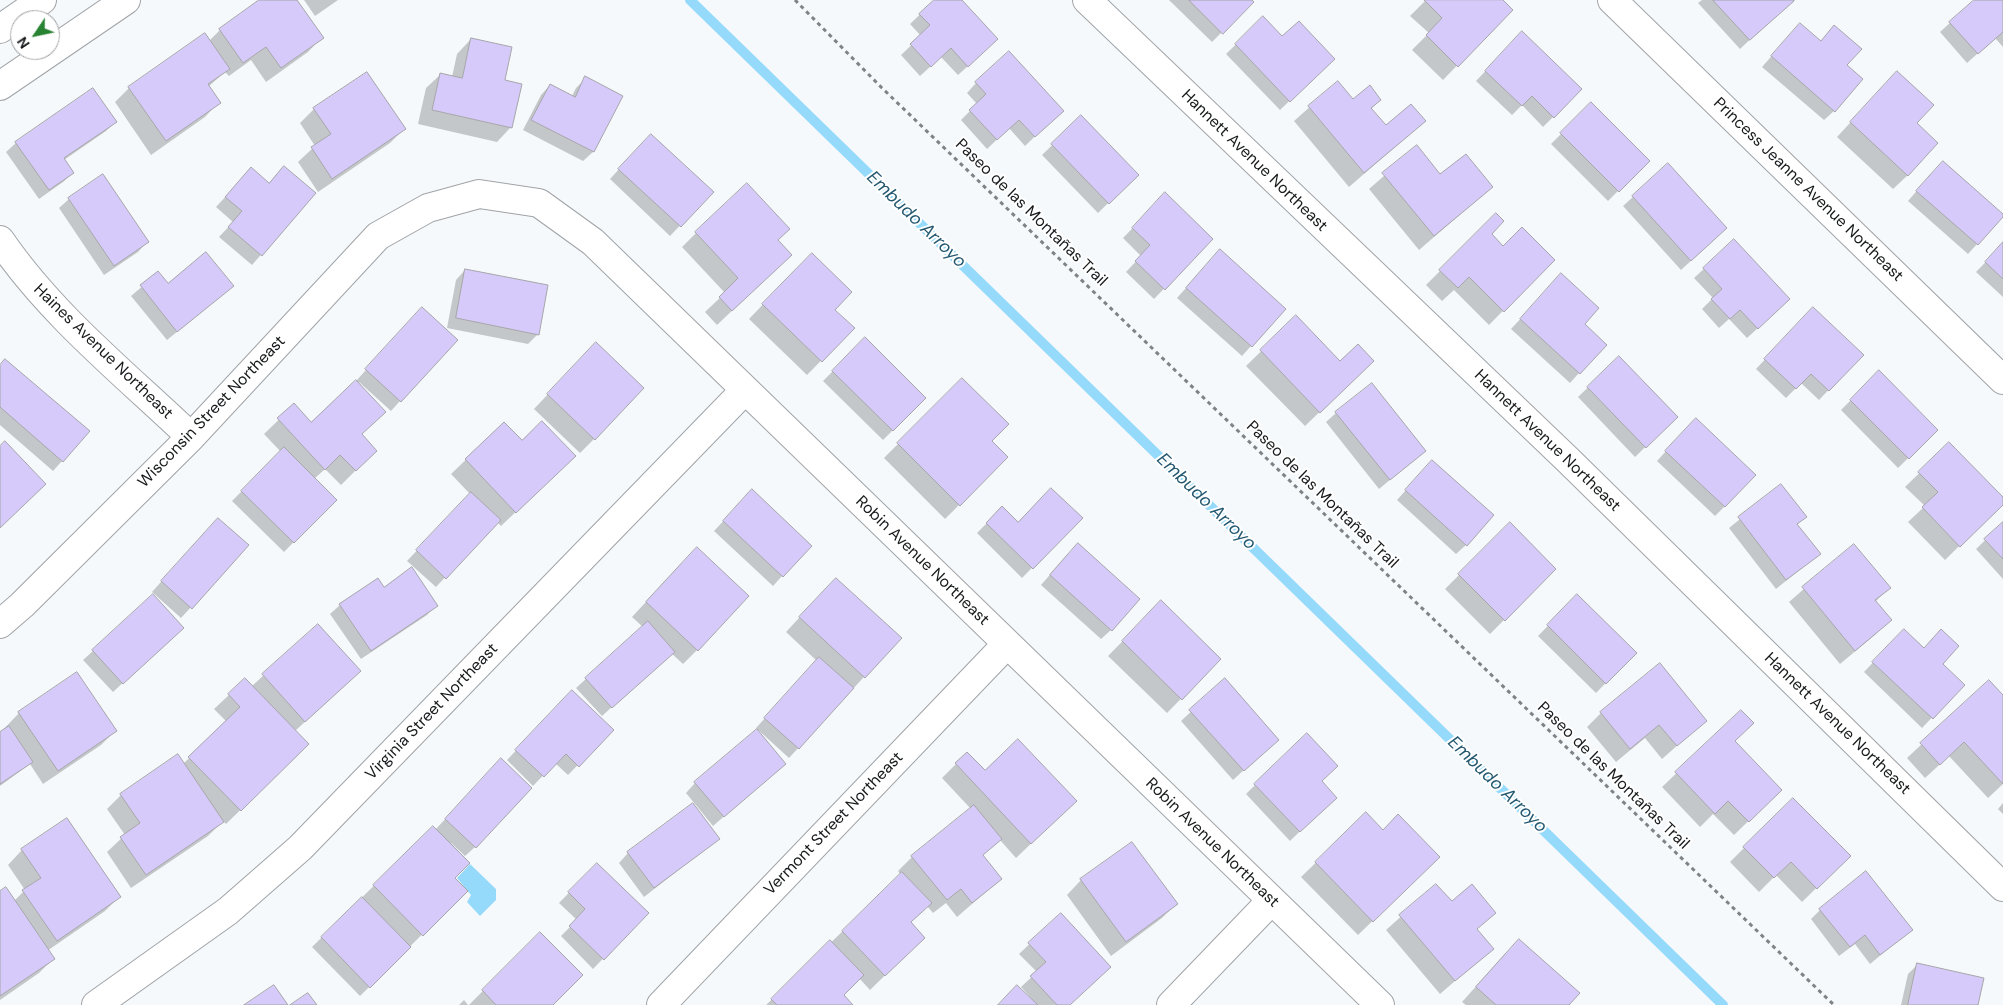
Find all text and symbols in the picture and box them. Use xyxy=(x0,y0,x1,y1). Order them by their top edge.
north arrow xyxy=(10,10,60,60)
text: N xyxy=(13,34,34,52)
street label: Hannett Avenue Northeast xyxy=(1177,86,1331,236)
street label: Princess Jeanne Avenue Northeast xyxy=(1709,94,1907,286)
street label: Paseo de las Montañas Trail xyxy=(951,135,1111,291)
water label: Embudo Arroyo xyxy=(862,167,970,273)
street label: Haines Avenue Northeast xyxy=(29,280,177,424)
street label: Wisconsin Street Northeast xyxy=(134,332,290,492)
street label: Hannett Avenue Northeast xyxy=(1470,366,1624,516)
street label: Paseo de las Montañas Trail xyxy=(1242,417,1402,573)
water label: Embudo Arroyo xyxy=(1152,449,1260,555)
street label: Robin Avenue Northeast xyxy=(851,492,993,630)
street label: Virginia Street Northeast xyxy=(362,640,502,784)
street label: Hannett Avenue Northeast xyxy=(1760,649,1914,799)
street label: Paseo de las Montañas Trail xyxy=(1533,698,1693,854)
water label: Embudo Arroyo xyxy=(1443,732,1551,838)
street label: Vermont Street Northeast xyxy=(761,748,907,900)
street label: Robin Avenue Northeast xyxy=(1141,774,1283,912)

